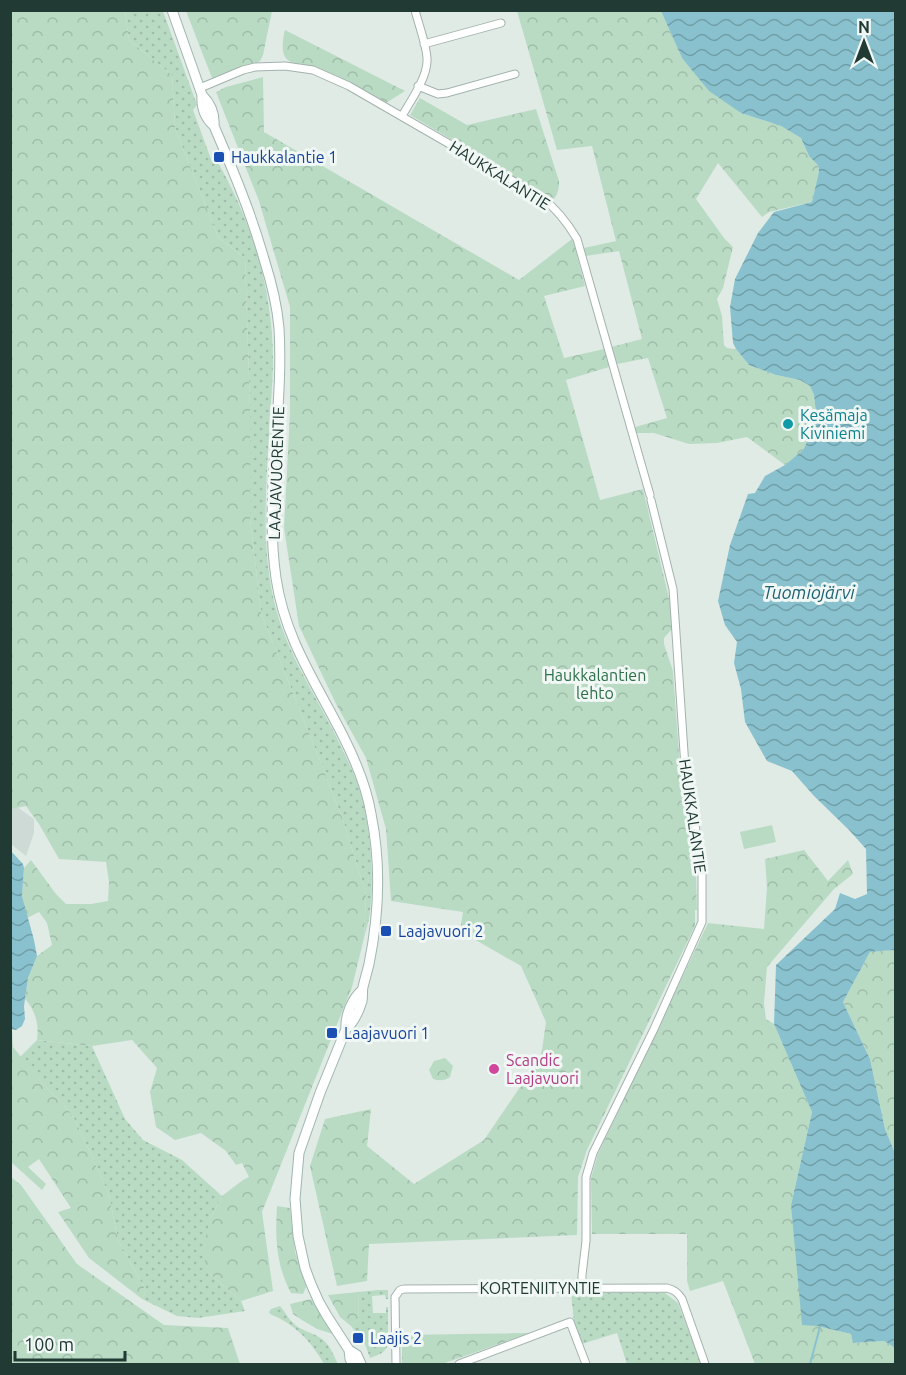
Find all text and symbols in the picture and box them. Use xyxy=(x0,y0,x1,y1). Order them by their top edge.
north arrow xyxy=(834,12,894,72)
text: N xyxy=(858,18,870,36)
street label: HAUKKALANTIE xyxy=(446,137,554,213)
place label: Haukkalantie 1 xyxy=(231,148,337,166)
marker: Haukkalantie 1 xyxy=(212,150,226,164)
street label: LAAJAVUORENTIE xyxy=(265,406,287,540)
place label: Kesämaja Kiviniemi xyxy=(800,406,868,442)
marker: Kesämaja Kiviniemi xyxy=(781,417,795,431)
water label: Tuomiojärvi xyxy=(763,582,855,602)
park label: Haukkalantien lehto xyxy=(544,666,646,702)
street label: HAUKKALANTIE xyxy=(676,758,710,874)
place label: Laajavuori 2 xyxy=(398,922,484,940)
marker: Laajavuori 2 xyxy=(379,924,393,938)
place label: Laajavuori 1 xyxy=(344,1024,430,1042)
marker: Laajavuori 1 xyxy=(325,1026,339,1040)
place label: Scandic Laajavuori xyxy=(506,1051,579,1087)
marker: Scandic Laajavuori xyxy=(487,1062,501,1076)
street label: KORTENIITYNTIE xyxy=(479,1279,601,1297)
scale bar xyxy=(15,1324,124,1362)
place label: Laajis 2 xyxy=(370,1329,422,1347)
marker: Laajis 2 xyxy=(351,1331,365,1345)
text: 100 m xyxy=(24,1334,74,1354)

